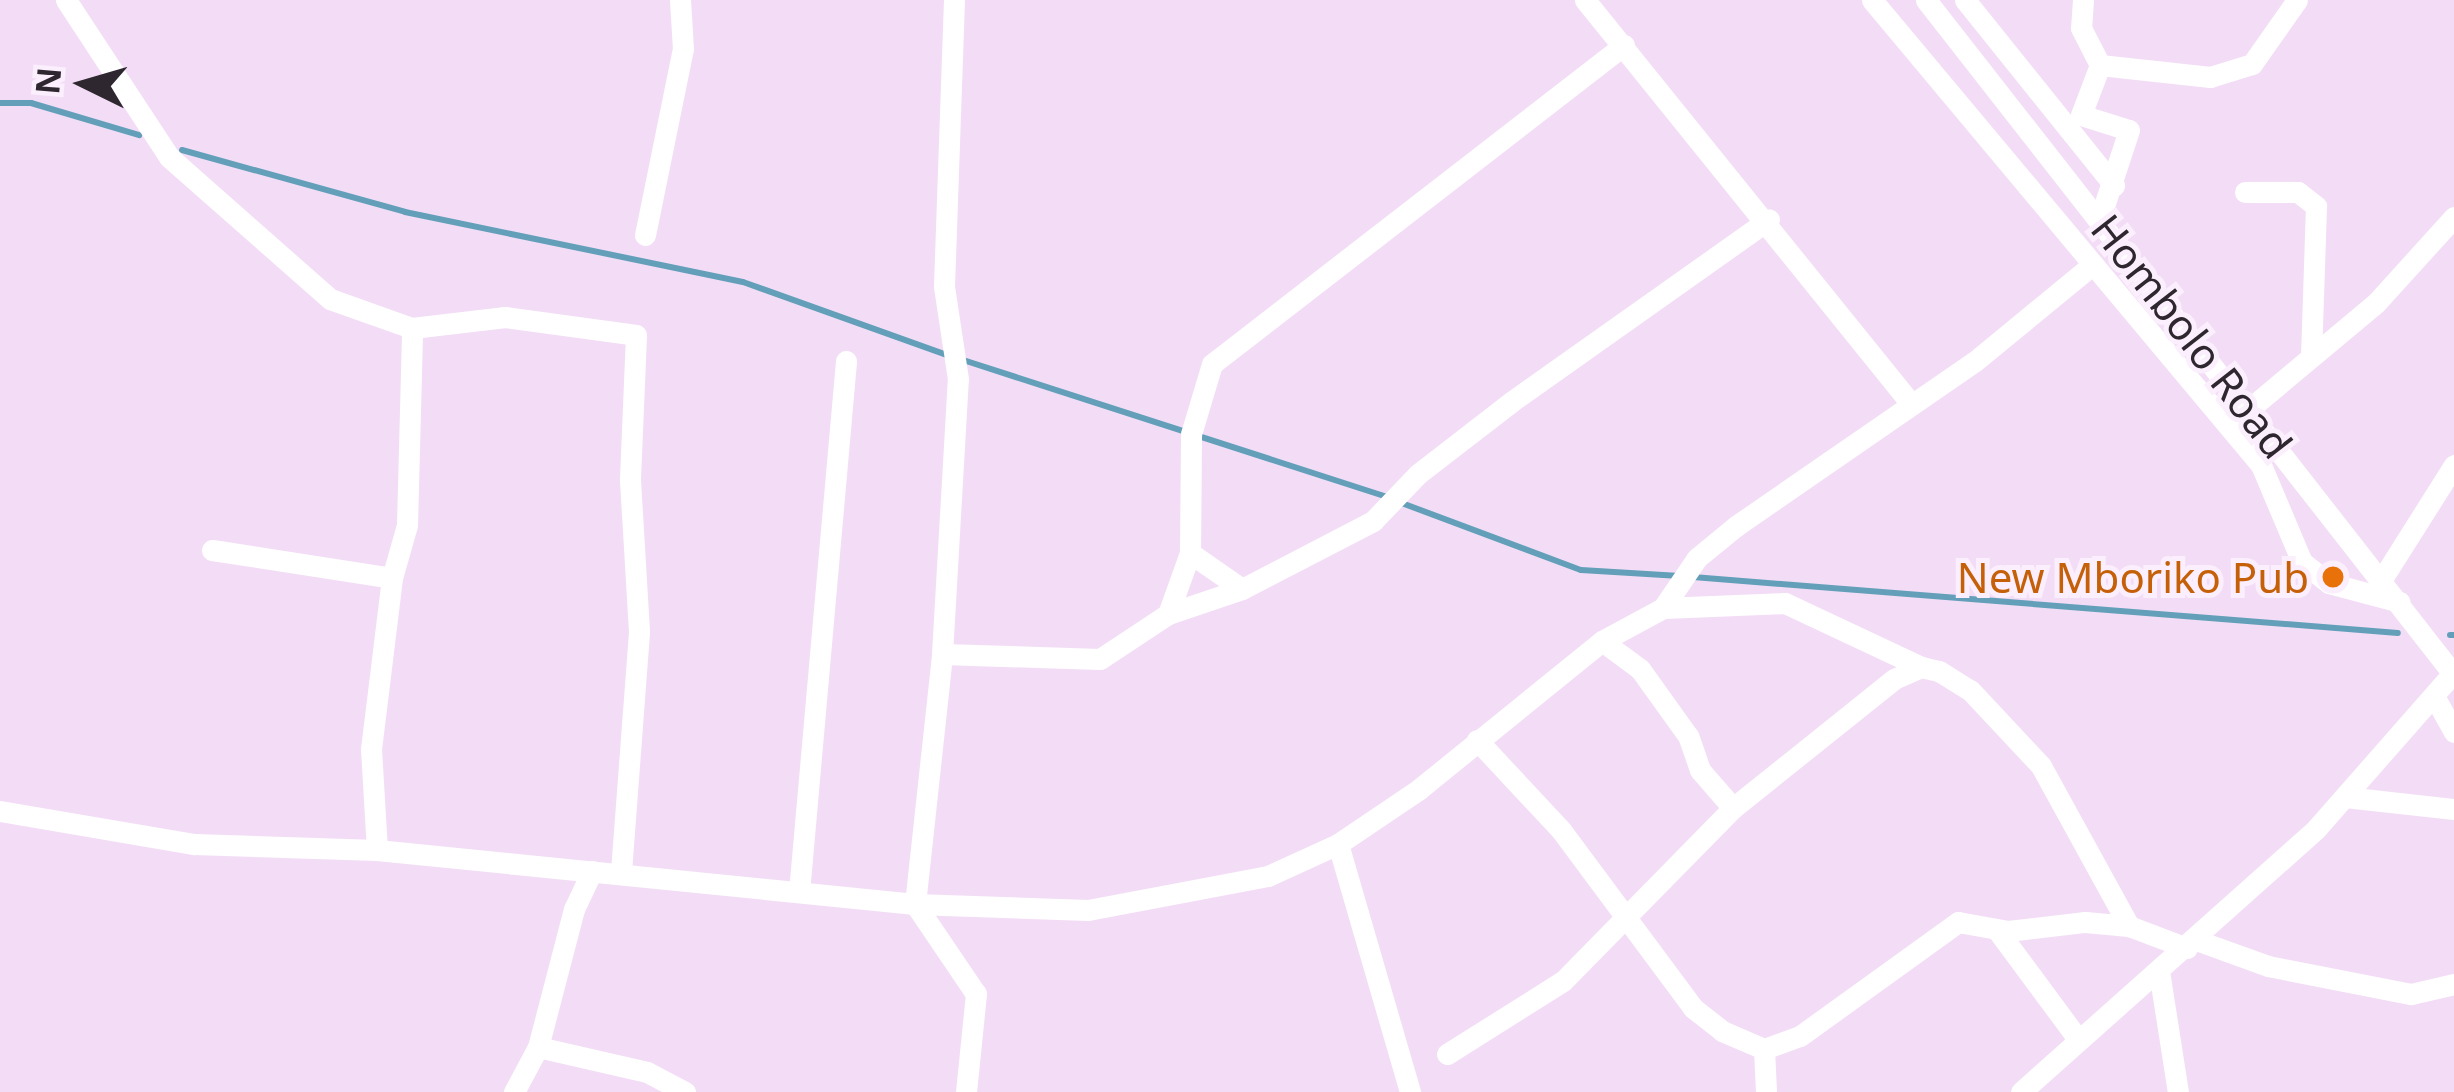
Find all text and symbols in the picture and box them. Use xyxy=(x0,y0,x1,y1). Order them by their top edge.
north arrow xyxy=(24,24,144,144)
text: N xyxy=(24,65,71,96)
street label: Hombolo Road xyxy=(2081,204,2303,468)
place label: New Mboriko Pub xyxy=(1957,552,2309,602)
marker: New Mboriko Pub xyxy=(2320,564,2346,590)

